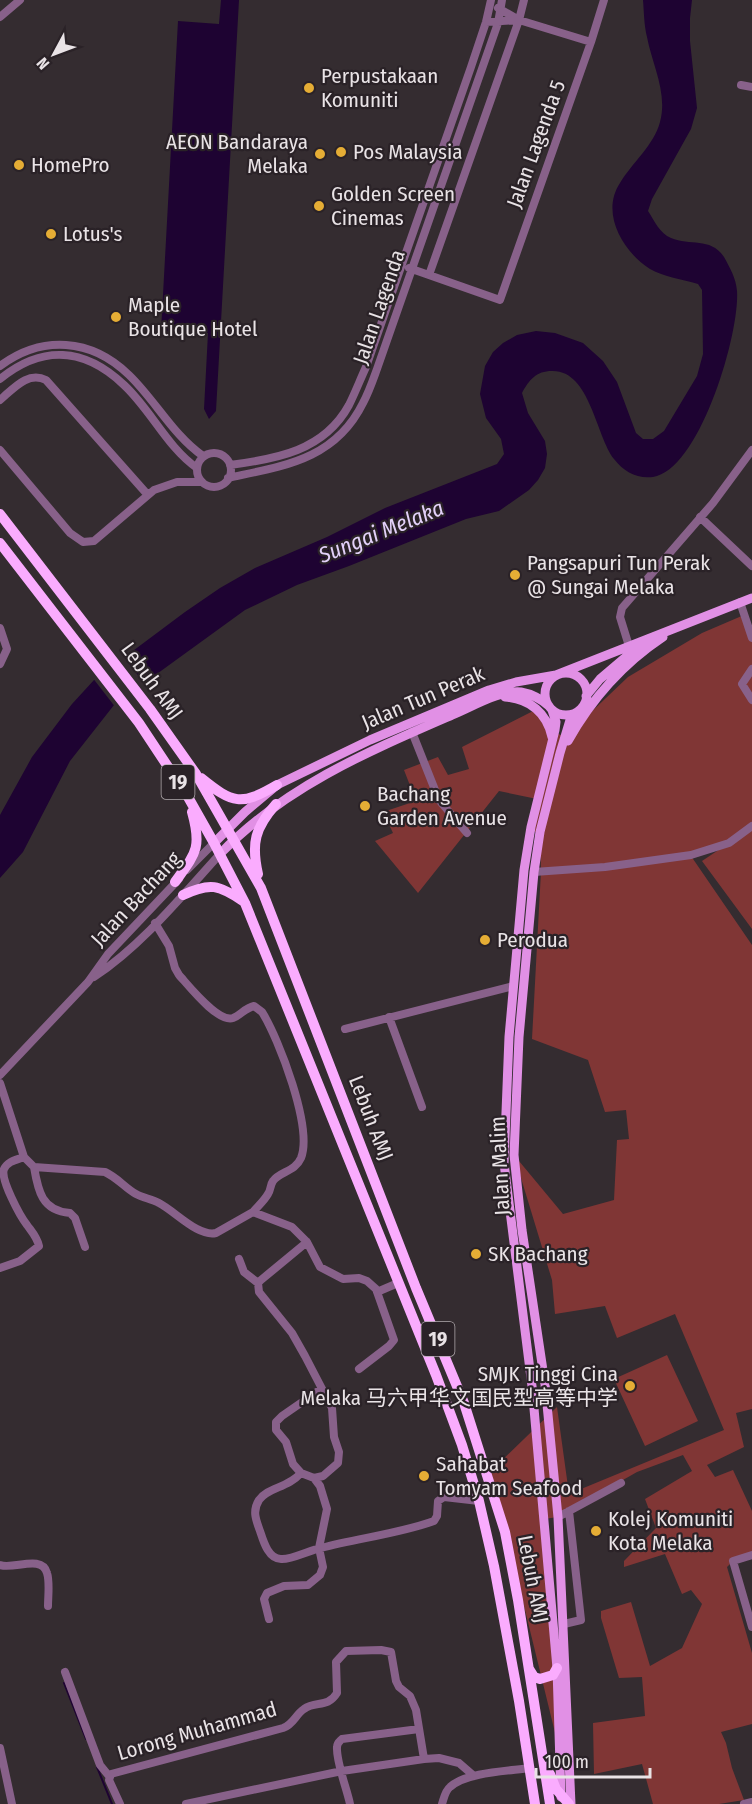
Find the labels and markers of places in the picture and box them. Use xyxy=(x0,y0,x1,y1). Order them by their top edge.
place label: Perpustakaan Komuniti xyxy=(321,63,438,113)
marker: Perpustakaan Komuniti xyxy=(302,81,316,95)
place label: AEON Bandaraya Melaka xyxy=(166,129,308,179)
place label: Pos Malaysia xyxy=(353,139,463,165)
marker: Pos Malaysia xyxy=(334,145,348,159)
marker: AEON Bandaraya Melaka xyxy=(313,147,327,161)
place label: HomePro xyxy=(31,152,110,178)
marker: HomePro xyxy=(12,158,26,172)
place label: Golden Screen Cinemas xyxy=(331,181,455,231)
marker: Golden Screen Cinemas xyxy=(312,199,326,213)
place label: Lotus's xyxy=(63,221,122,247)
marker: Lotus's xyxy=(44,227,58,241)
place label: Maple Boutique Hotel xyxy=(128,292,258,342)
marker: Maple Boutique Hotel xyxy=(109,310,123,324)
place label: Pangsapuri Tun Perak @ Sungai Melaka xyxy=(527,550,710,600)
marker: Pangsapuri Tun Perak @ Sungai Melaka xyxy=(508,568,522,582)
place label: Bachang Garden Avenue xyxy=(377,781,507,831)
marker: Bachang Garden Avenue xyxy=(358,799,372,813)
place label: Perodua xyxy=(497,927,568,953)
marker: Perodua xyxy=(478,933,492,947)
place label: SK Bachang xyxy=(488,1241,588,1267)
marker: SK Bachang xyxy=(469,1247,483,1261)
place label: SMJK Tinggi Cina Melaka 马六甲华文国民型高等中学 xyxy=(300,1361,618,1411)
marker: SMJK Tinggi Cina Melaka 马六甲华文国民型高等中学 xyxy=(623,1379,637,1393)
place label: Sahabat Tomyam Seafood xyxy=(436,1451,583,1501)
marker: Sahabat Tomyam Seafood xyxy=(417,1469,431,1483)
place label: Kolej Komuniti Kota Melaka xyxy=(608,1506,733,1556)
marker: Kolej Komuniti Kota Melaka xyxy=(589,1524,603,1538)

